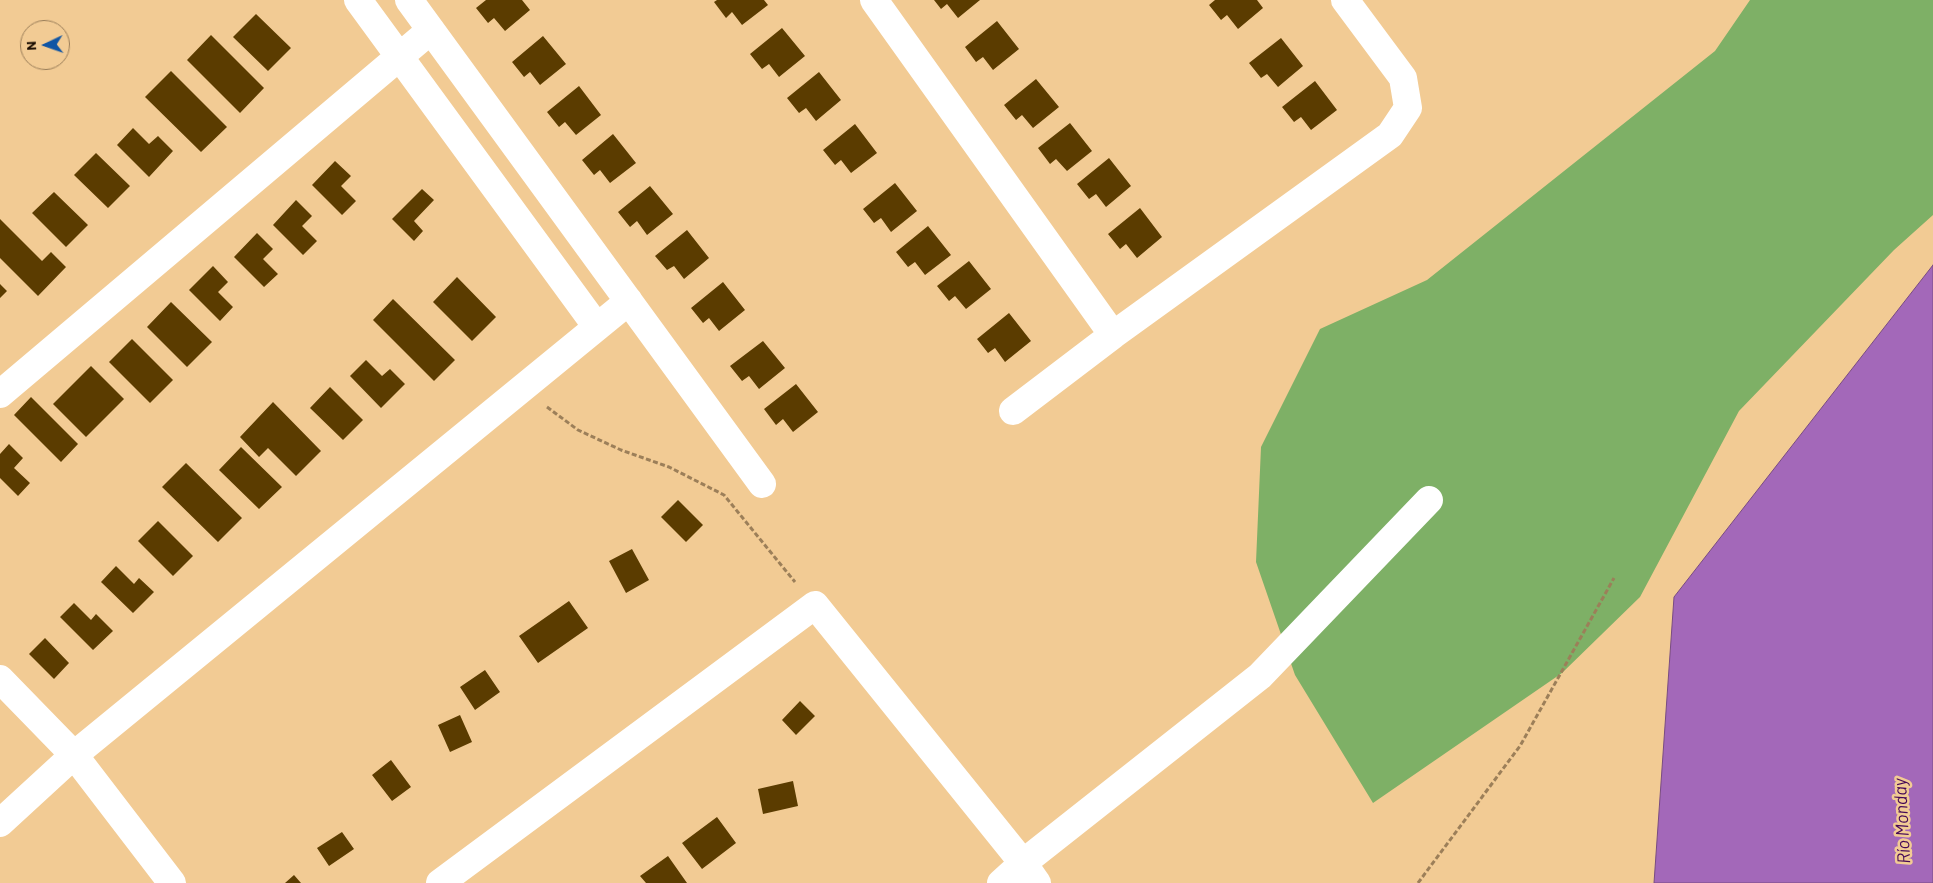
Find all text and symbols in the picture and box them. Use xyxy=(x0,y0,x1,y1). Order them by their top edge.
north arrow xyxy=(20,20,70,70)
text: N xyxy=(22,41,39,51)
water label: Río Monday xyxy=(1889,778,1915,864)

